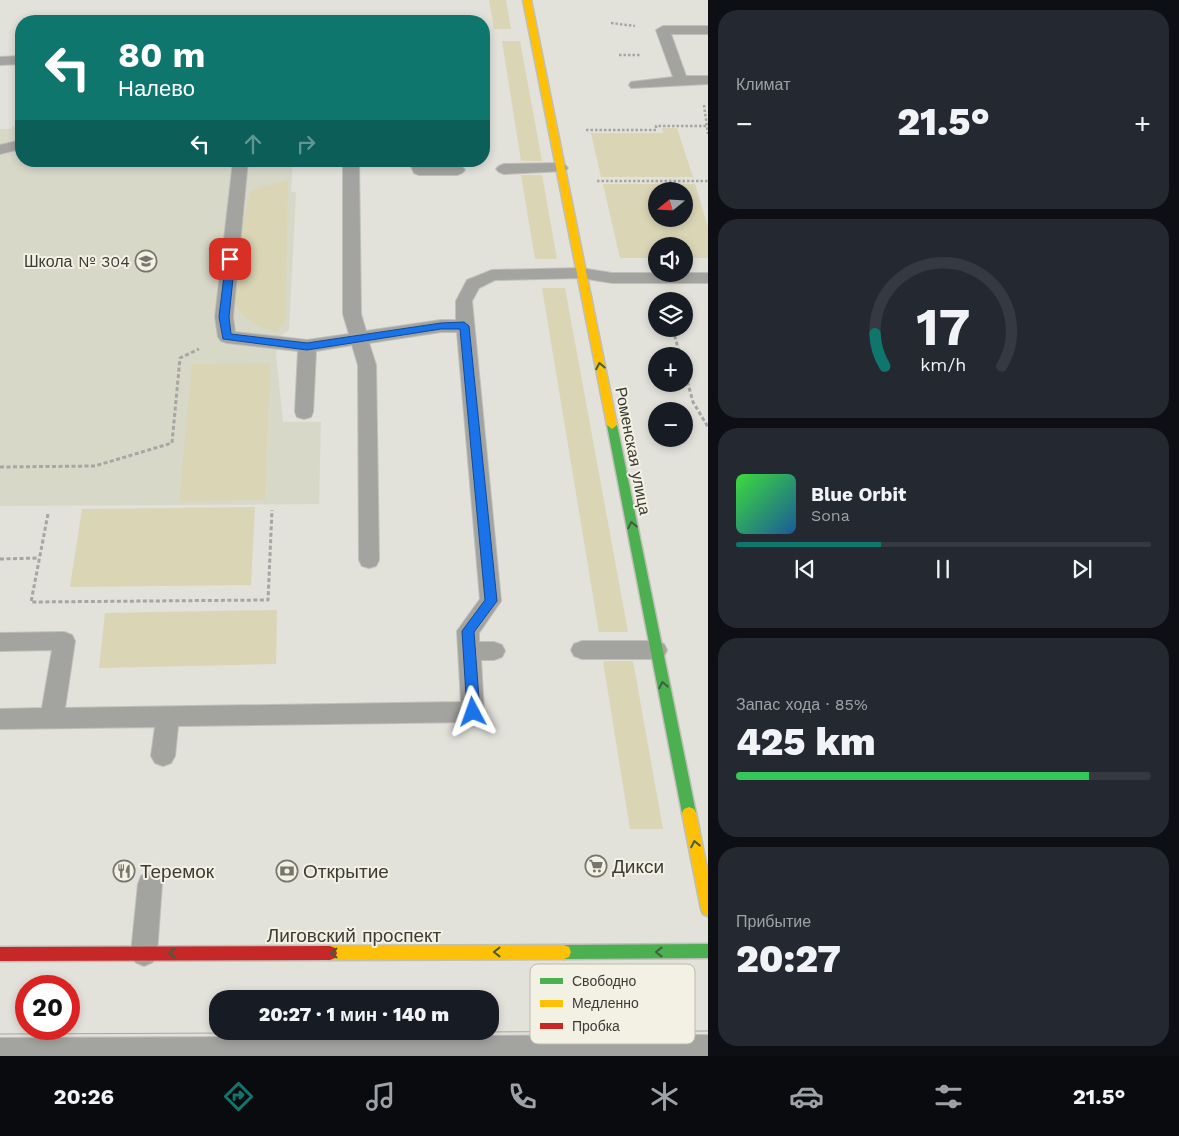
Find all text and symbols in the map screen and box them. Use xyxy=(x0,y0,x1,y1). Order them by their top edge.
text: 80 m xyxy=(118,34,205,76)
icon: left xyxy=(35,35,100,100)
text: Климат xyxy=(736,75,790,94)
text: Налево xyxy=(118,76,195,101)
text: 21.5° xyxy=(897,100,990,144)
text: − xyxy=(736,107,753,140)
text: + xyxy=(1134,107,1151,140)
icon: left xyxy=(186,130,214,158)
icon: ahead xyxy=(239,130,267,158)
icon: right xyxy=(292,130,320,158)
north arrow xyxy=(648,182,692,228)
map controls xyxy=(648,182,693,447)
button: sound xyxy=(648,237,693,282)
pin xyxy=(209,238,251,280)
icon: arrive xyxy=(216,245,244,273)
school or university icon: Школа № 304 xyxy=(134,249,158,273)
place label: Школа № 304 xyxy=(24,252,130,271)
button: layers xyxy=(648,292,693,337)
text: 17 xyxy=(916,297,971,358)
button: + xyxy=(648,347,693,392)
text: km/h xyxy=(920,354,967,375)
one-way arrow xyxy=(595,362,605,370)
street label: Роменская улица xyxy=(611,385,655,517)
button: − xyxy=(648,402,693,447)
text: Blue Orbit xyxy=(811,483,906,506)
text: Sona xyxy=(811,506,850,525)
one-way arrow xyxy=(627,521,637,530)
icon: previous xyxy=(791,555,819,583)
icon: pause xyxy=(929,555,957,583)
icon: next xyxy=(1068,555,1096,583)
one-way arrow xyxy=(659,680,669,689)
position arrow xyxy=(446,685,498,737)
text: Запас хода · 85% xyxy=(736,695,868,714)
text: 425 km xyxy=(736,720,876,764)
one-way arrow xyxy=(690,840,701,848)
supermarket icon: Дикси xyxy=(584,854,608,878)
place label: Дикси xyxy=(612,855,664,878)
restaurant icon: Теремок xyxy=(112,859,136,883)
bank icon: Открытие xyxy=(275,859,299,883)
place label: Теремок xyxy=(140,860,215,883)
place label: Открытие xyxy=(303,860,389,883)
text: Прибытие xyxy=(736,912,811,931)
street label: Лиговский проспект xyxy=(267,924,442,947)
text: 20:27 xyxy=(736,937,841,981)
one-way arrow xyxy=(492,947,500,957)
one-way arrow xyxy=(655,947,662,957)
one-way arrow xyxy=(167,948,175,958)
one-way arrow xyxy=(330,948,338,958)
legend xyxy=(530,964,695,1044)
text: Свободно xyxy=(572,973,637,989)
speed limit sign: 20 xyxy=(15,975,80,1040)
text: Медленно xyxy=(572,995,639,1011)
text: 20:27 · 1 мин · 140 m xyxy=(259,1003,449,1026)
text: Пробка xyxy=(572,1018,620,1034)
icon: directions xyxy=(221,1079,256,1114)
icon: music xyxy=(363,1079,398,1114)
icon: phone xyxy=(505,1079,540,1114)
icon: climate xyxy=(647,1079,682,1114)
icon: car xyxy=(789,1079,824,1114)
icon: filters xyxy=(931,1079,966,1114)
text: 20:26 xyxy=(53,1084,114,1109)
text: 21.5° xyxy=(1073,1084,1125,1109)

